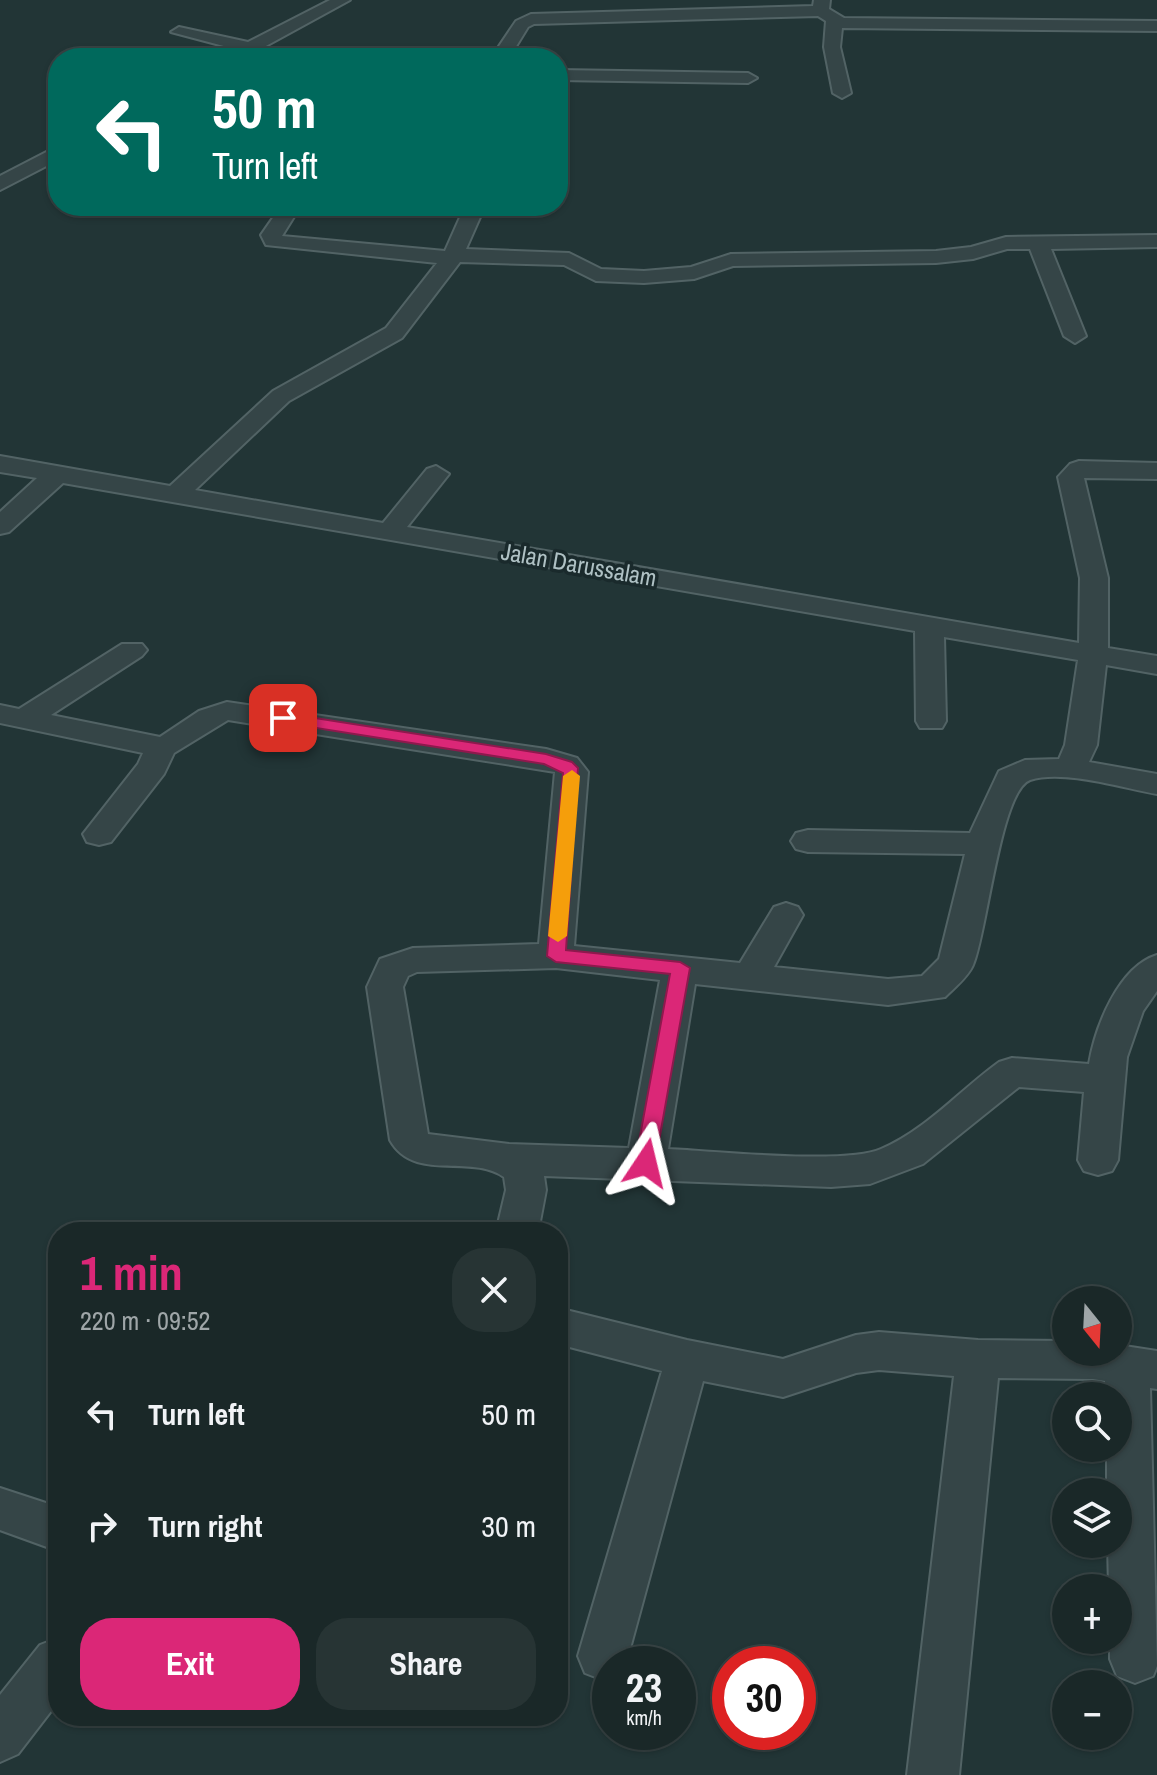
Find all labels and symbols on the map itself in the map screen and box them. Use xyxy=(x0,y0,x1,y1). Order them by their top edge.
street label: Jalan Darussalam xyxy=(499,535,659,593)
pin xyxy=(249,684,317,752)
position arrow xyxy=(604,1121,688,1205)
north arrow xyxy=(1052,1286,1132,1366)
speed limit sign: 30 xyxy=(712,1646,816,1750)

